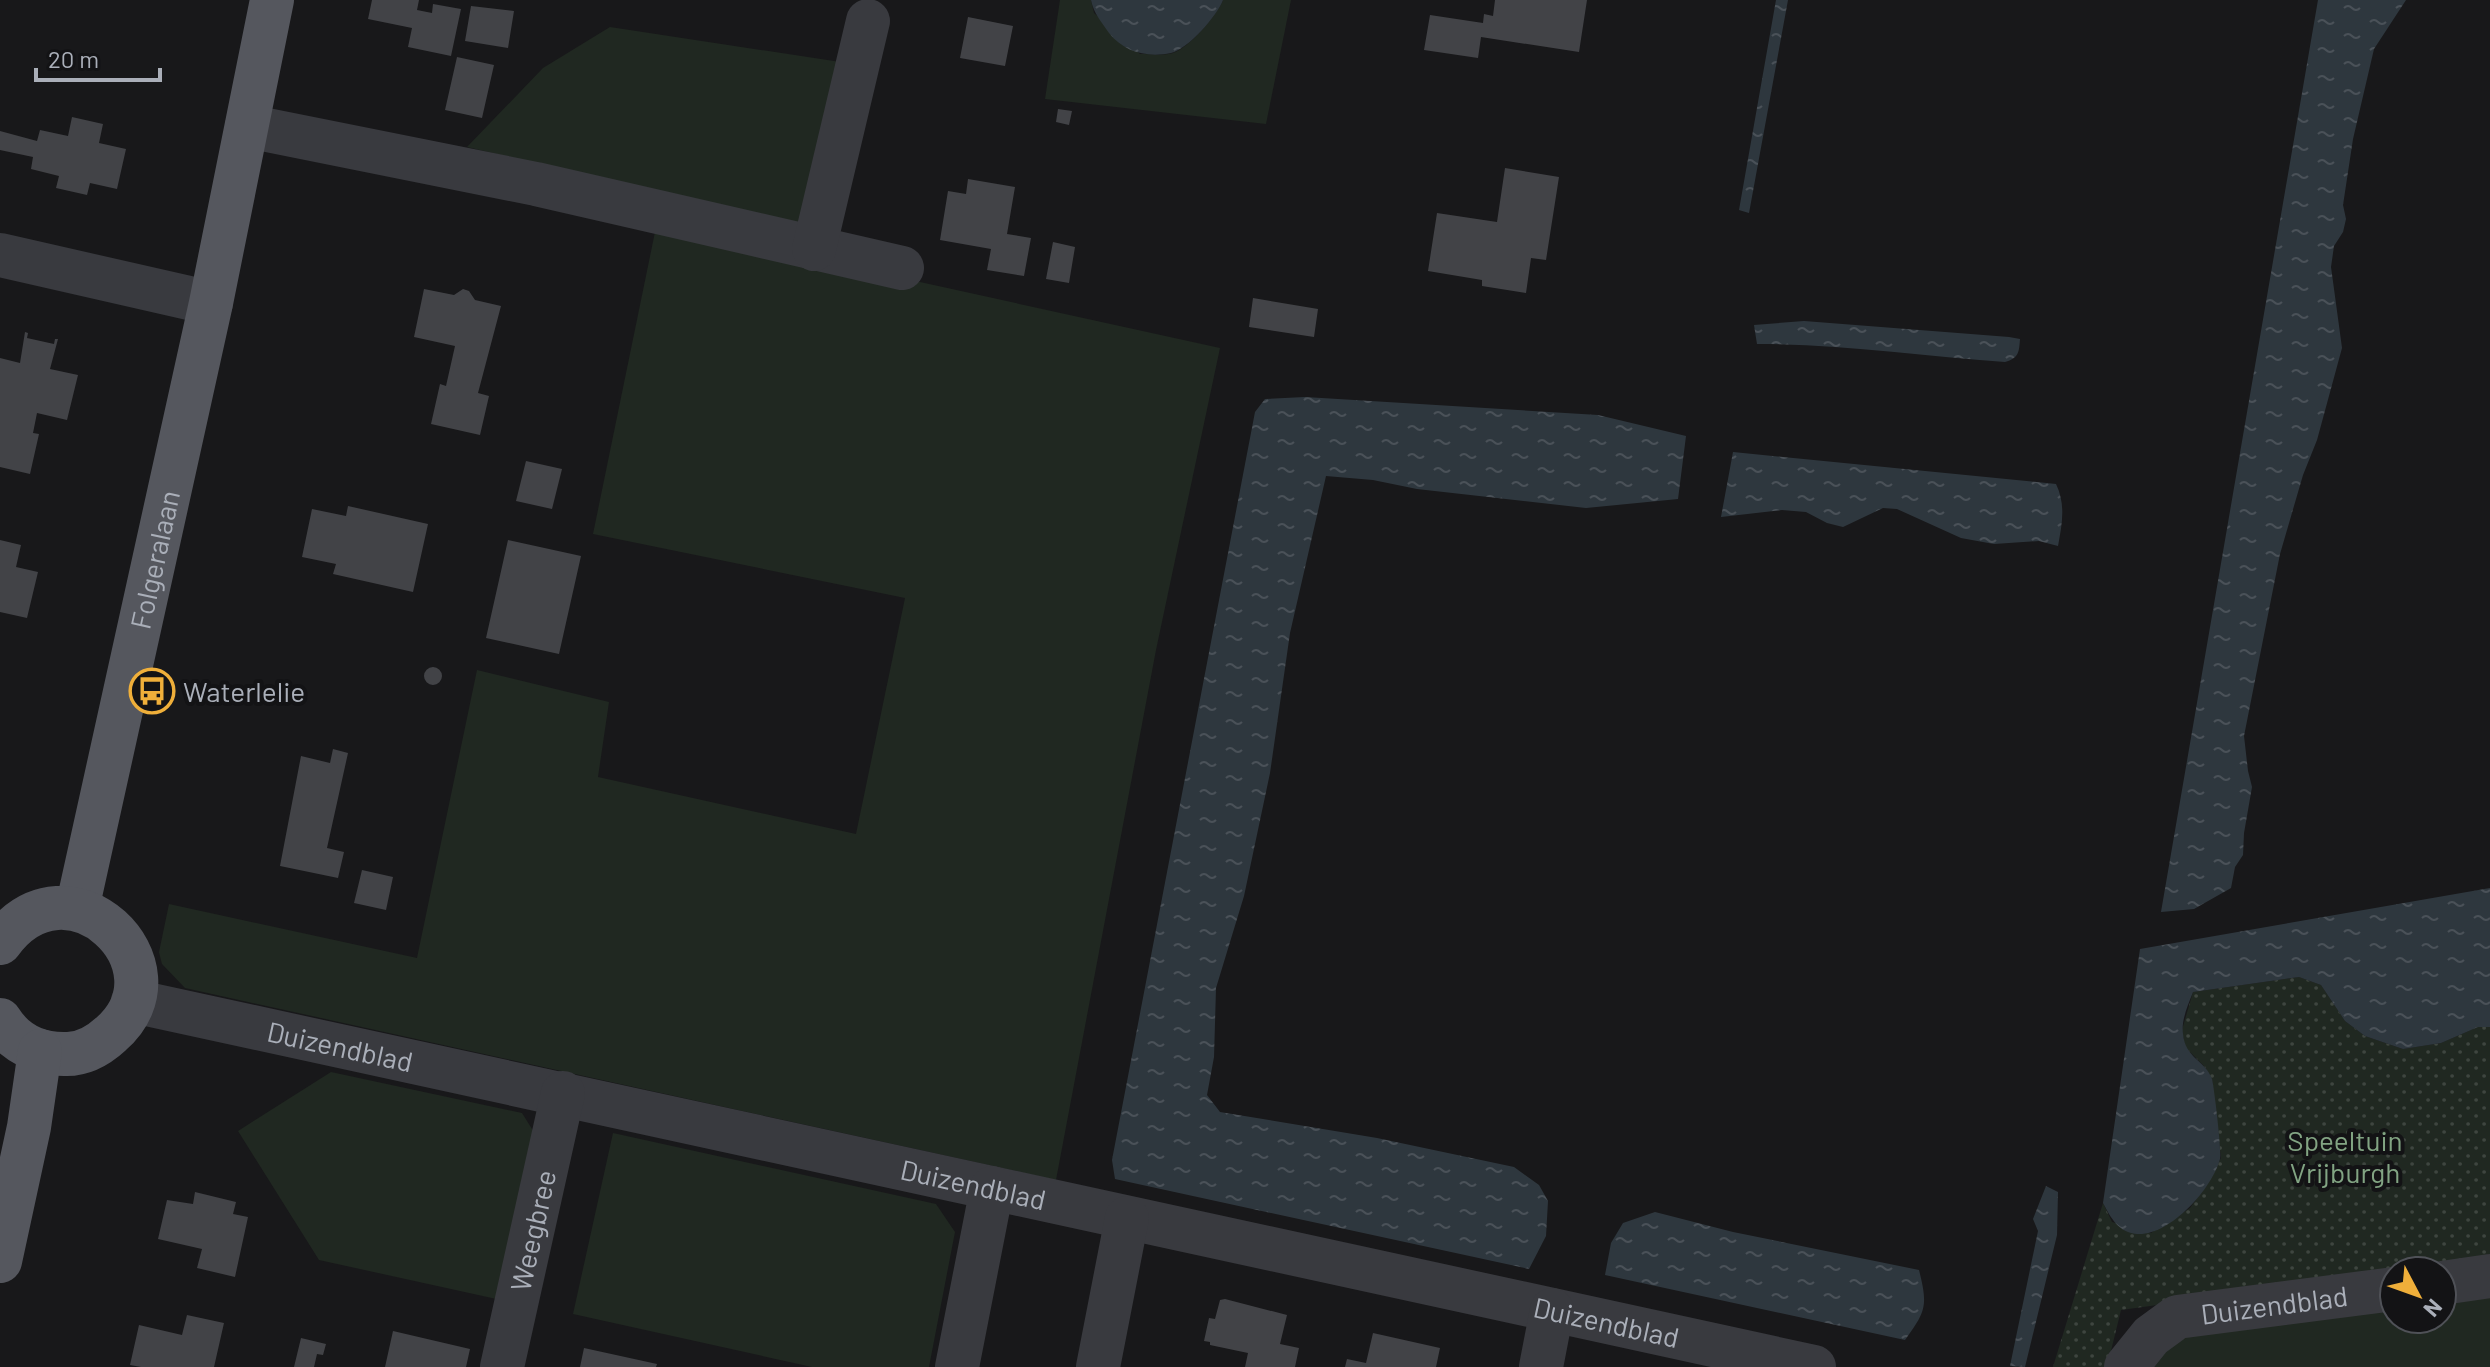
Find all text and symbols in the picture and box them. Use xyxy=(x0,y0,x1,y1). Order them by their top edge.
scale bar xyxy=(36,32,160,82)
text: 20 m xyxy=(48,44,99,73)
street label: Folgeralaan xyxy=(122,487,186,632)
bus stop icon: Waterlelie xyxy=(128,667,176,715)
place label: Waterlelie xyxy=(183,674,305,708)
street label: Duizendblad xyxy=(264,1014,416,1078)
park label: Speeltuin Vrijburgh xyxy=(2287,1123,2403,1189)
street label: Duizendblad xyxy=(897,1152,1049,1216)
street label: Weegbree xyxy=(502,1166,562,1294)
north arrow xyxy=(2378,1255,2458,1335)
street label: Duizendblad xyxy=(2199,1278,2350,1331)
street label: Duizendblad xyxy=(1531,1289,1682,1354)
text: N xyxy=(2419,1295,2448,1323)

